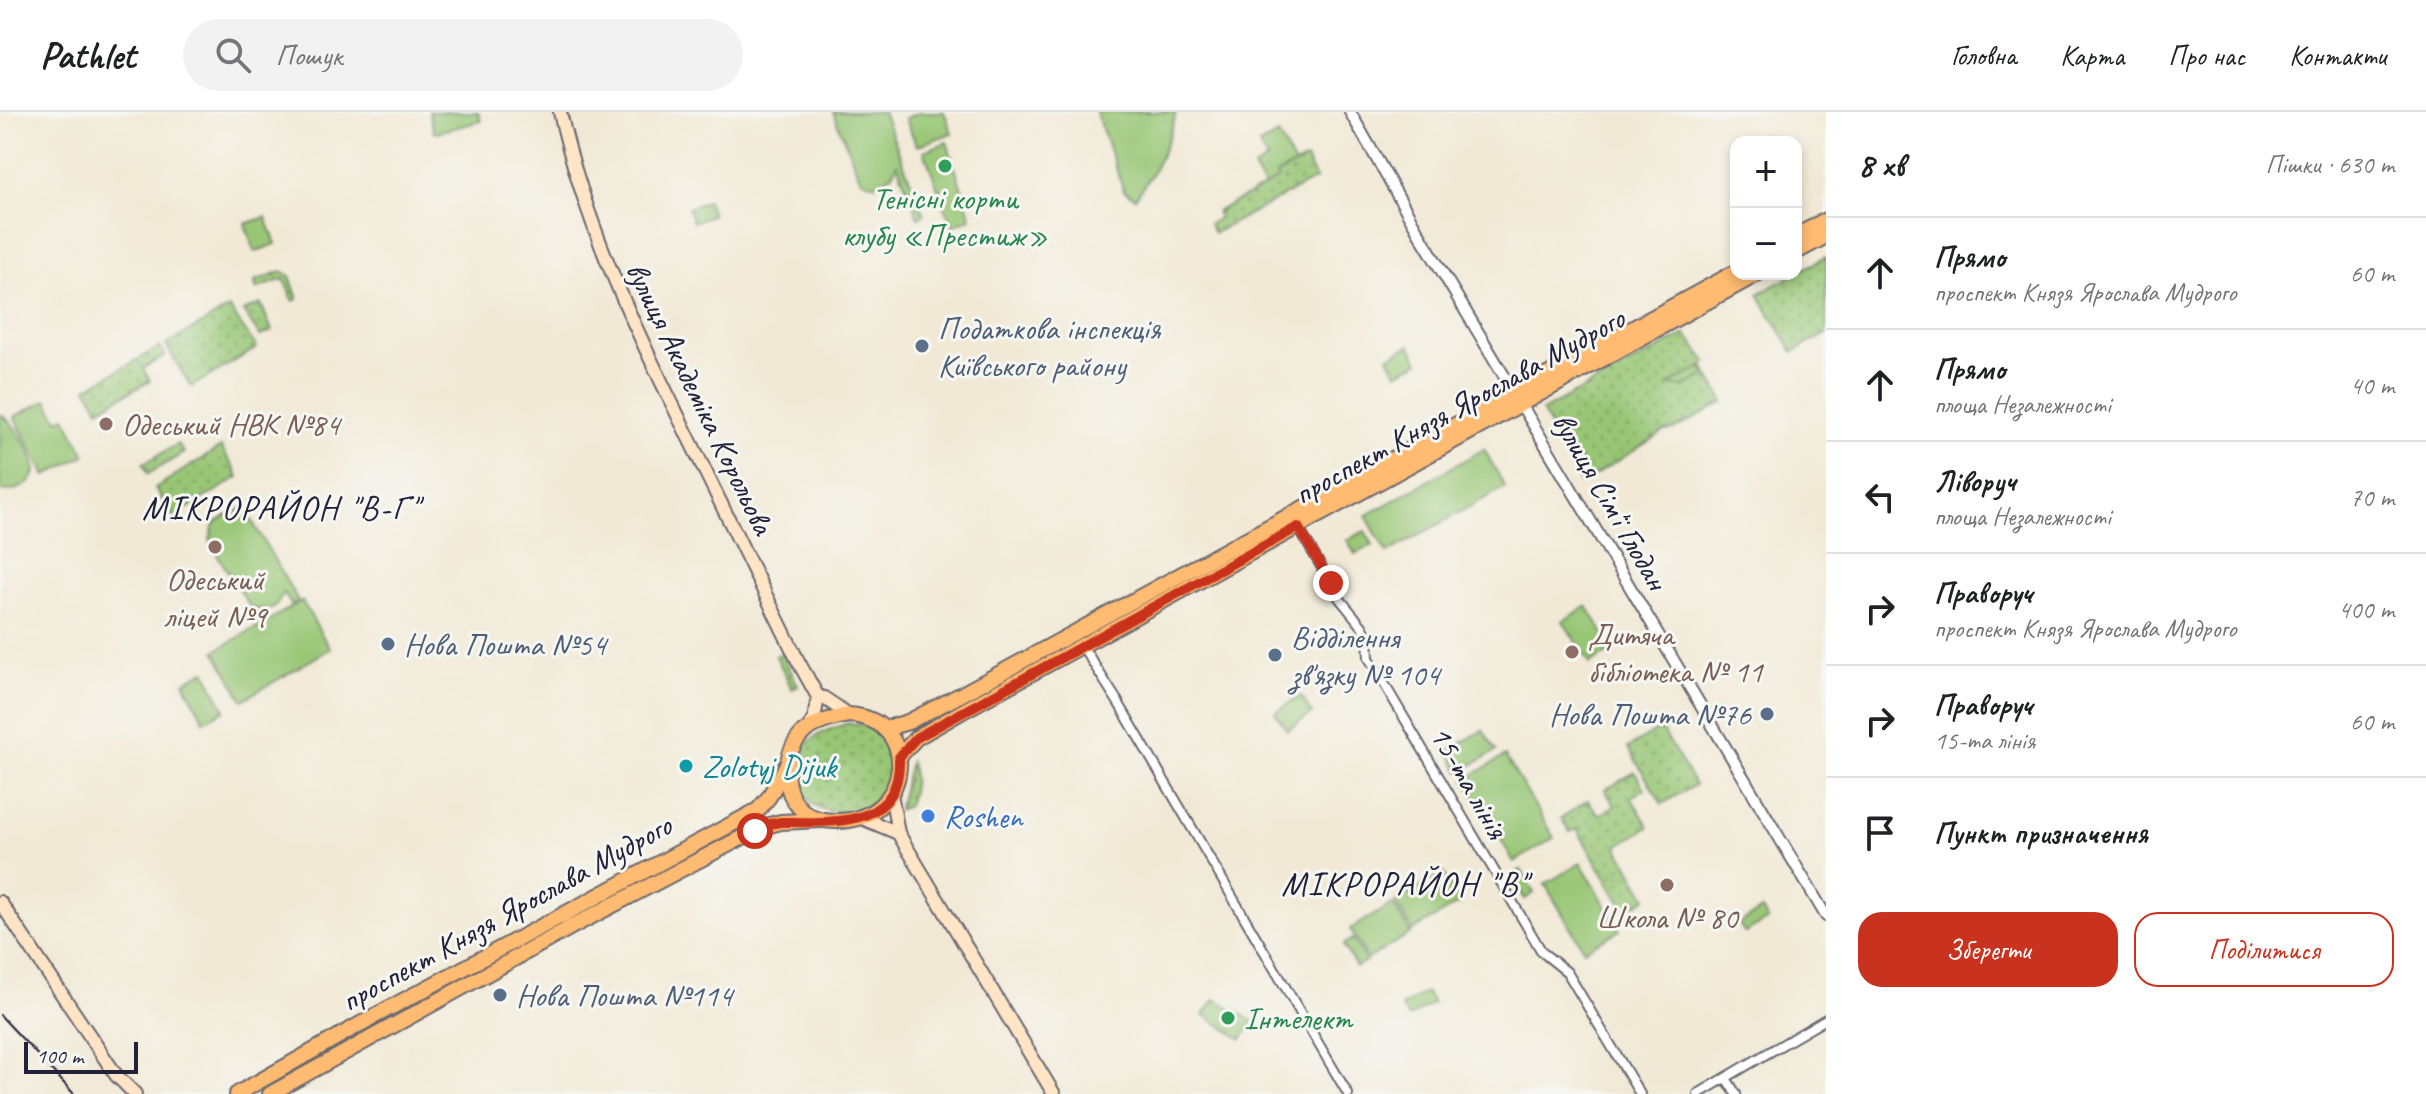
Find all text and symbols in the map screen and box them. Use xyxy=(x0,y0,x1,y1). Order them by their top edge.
search box xyxy=(183,19,743,91)
text: Pathlet xyxy=(40,32,135,79)
icon: search xyxy=(211,33,255,77)
text: Пошук xyxy=(275,36,342,74)
text: Головна xyxy=(1951,38,2016,73)
text: Карта xyxy=(2060,38,2124,73)
text: Про нас xyxy=(2168,38,2245,73)
text: Контакти xyxy=(2289,38,2386,73)
map controls xyxy=(1730,136,1802,280)
button: + xyxy=(1730,136,1802,208)
text: 8 хв xyxy=(1858,143,1904,186)
text: Пішки · 630 m xyxy=(2266,148,2394,181)
marker: Тенісні корти клубу «Престиж» xyxy=(936,157,954,175)
place label: Тенісні корти клубу «Престиж» xyxy=(842,178,1048,256)
button: − xyxy=(1730,208,1802,280)
text: Прямо xyxy=(1934,238,2005,276)
icon: ahead xyxy=(1858,251,1902,295)
street label: вулиця Академіка Корольова xyxy=(616,255,785,543)
text: 60 m xyxy=(2350,257,2394,290)
text: проспект Князя Ярослава Мудрого xyxy=(1934,276,2236,309)
street label: проспект Князя Ярослава Мудрого xyxy=(1286,297,1633,514)
place label: Податкова інспекція Київського району xyxy=(938,308,1162,386)
marker: Податкова інспекція Київського району xyxy=(913,337,931,355)
text: Прямо xyxy=(1934,350,2005,388)
icon: ahead xyxy=(1858,363,1902,407)
text: 40 m xyxy=(2350,369,2394,402)
text: площа Незалежності xyxy=(1934,388,2111,421)
place label: Одеський НВК №84 xyxy=(122,404,343,445)
street label: вулиця Сім'ї Глодан xyxy=(1543,405,1679,599)
marker: Одеський НВК №84 xyxy=(97,415,115,433)
text: Ліворуч xyxy=(1934,462,2015,500)
icon: left xyxy=(1858,475,1902,519)
text: 70 m xyxy=(2350,481,2394,514)
district label: МІКРОРАЙОН "В-Г" xyxy=(142,486,425,529)
text: площа Незалежності xyxy=(1934,500,2111,533)
marker: Одеський ліцей №9 xyxy=(206,538,224,556)
place label: Одеський ліцей №9 xyxy=(164,559,269,637)
route end xyxy=(1313,565,1349,601)
text: Праворуч xyxy=(1934,574,2032,612)
icon: right xyxy=(1858,587,1902,631)
text: 400 m xyxy=(2338,593,2394,626)
text: проспект Князя Ярослава Мудрого xyxy=(1934,612,2236,645)
place label: Дитяча бібліотека № 11 xyxy=(1588,614,1764,692)
place label: Відділення зв'язку № 104 xyxy=(1287,617,1443,695)
place label: Нова Пошта №54 xyxy=(404,624,610,665)
marker: Нова Пошта №54 xyxy=(379,635,397,653)
marker: Дитяча бібліотека № 11 xyxy=(1563,643,1581,661)
marker: Відділення зв'язку № 104 xyxy=(1266,646,1284,664)
text: Праворуч xyxy=(1934,686,2032,724)
place label: Нова Пошта №76 xyxy=(1549,694,1753,735)
icon: right xyxy=(1858,699,1902,743)
marker: Нова Пошта №76 xyxy=(1758,705,1776,723)
text: 60 m xyxy=(2350,705,2394,738)
street label: 15-та лінія xyxy=(1420,718,1519,847)
text: 15-та лінія xyxy=(1934,724,2035,757)
place label: Zolotyj Dijuk xyxy=(702,746,838,787)
marker: Zolotyj Dijuk xyxy=(677,757,695,775)
place label: Roshen xyxy=(944,796,1024,837)
street label: проспект Князя Ярослава Мудрого xyxy=(333,804,680,1021)
marker: Roshen xyxy=(919,807,937,825)
icon: arrive xyxy=(1858,811,1902,855)
route start xyxy=(737,813,773,849)
text: Пункт призначення xyxy=(1934,814,2148,852)
district label: МІКРОРАЙОН "В" xyxy=(1281,862,1534,905)
marker: Школа № 80 xyxy=(1658,876,1676,894)
place label: Школа № 80 xyxy=(1596,897,1740,938)
button: Зберегти xyxy=(1858,912,2118,987)
button: Поділитися xyxy=(2134,912,2394,987)
place label: Нова Пошта №114 xyxy=(516,975,736,1016)
marker: Нова Пошта №114 xyxy=(491,986,509,1004)
place label: Інтелект xyxy=(1244,998,1354,1039)
marker: Інтелект xyxy=(1219,1009,1237,1027)
scale bar xyxy=(24,1038,138,1074)
text: 100 m xyxy=(36,1042,83,1070)

